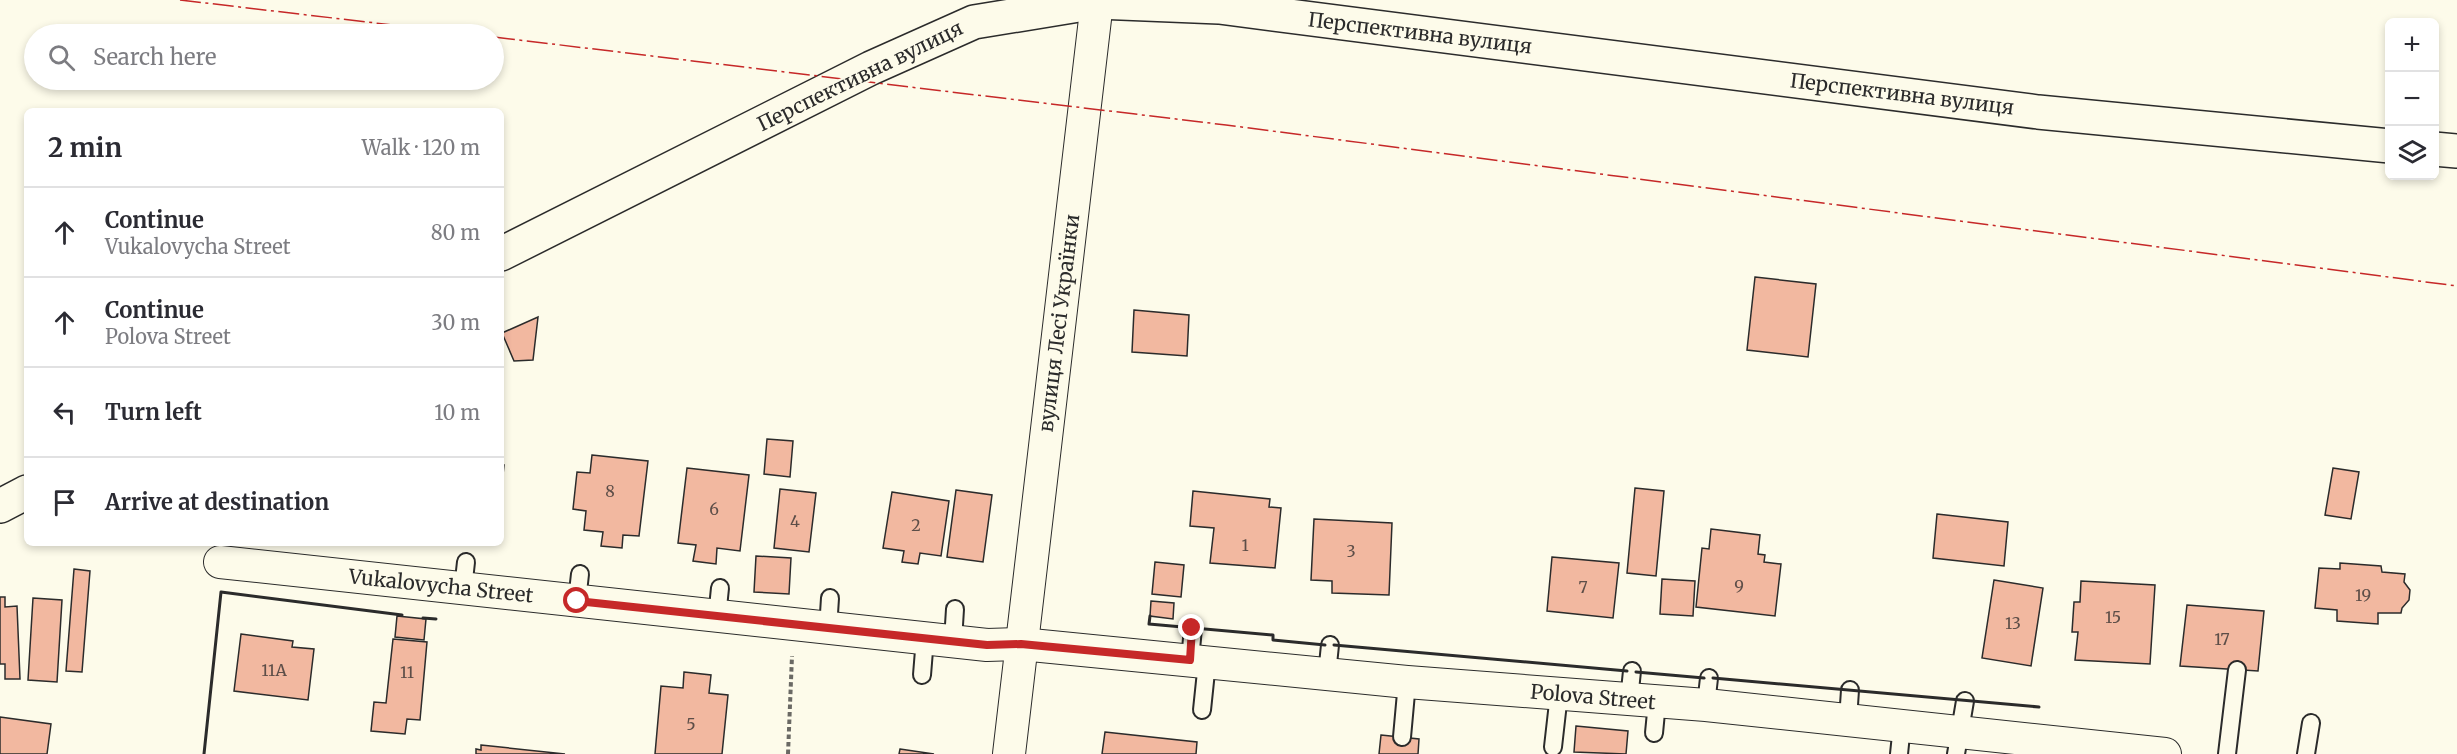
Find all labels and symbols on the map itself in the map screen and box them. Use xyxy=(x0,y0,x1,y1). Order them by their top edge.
street label: Перспективна вулиця xyxy=(1307,6,1534,59)
street label: Перспективна вулиця xyxy=(753,15,967,136)
street label: Перспективна вулиця xyxy=(1789,67,2016,120)
street label: вулиця Лесі Українки xyxy=(1033,212,1084,433)
house number: 8 xyxy=(605,481,615,501)
house number: 6 xyxy=(709,499,719,519)
house number: 4 xyxy=(790,511,800,531)
house number: 2 xyxy=(911,515,921,535)
house number: 1 xyxy=(1241,535,1249,555)
house number: 3 xyxy=(1346,541,1356,561)
street label: Vukalovycha Street xyxy=(347,563,535,608)
house number: 9 xyxy=(1734,576,1744,596)
house number: 7 xyxy=(1578,577,1588,597)
house number: 19 xyxy=(2355,585,2371,605)
route start xyxy=(563,587,589,613)
house number: 15 xyxy=(2105,607,2121,627)
house number: 13 xyxy=(2005,613,2021,633)
route end xyxy=(1178,614,1204,640)
house number: 17 xyxy=(2214,629,2230,649)
house number: 11А xyxy=(261,660,287,680)
house number: 11 xyxy=(400,662,414,682)
street label: Polova Street xyxy=(1529,679,1657,714)
house number: 5 xyxy=(686,714,696,734)

